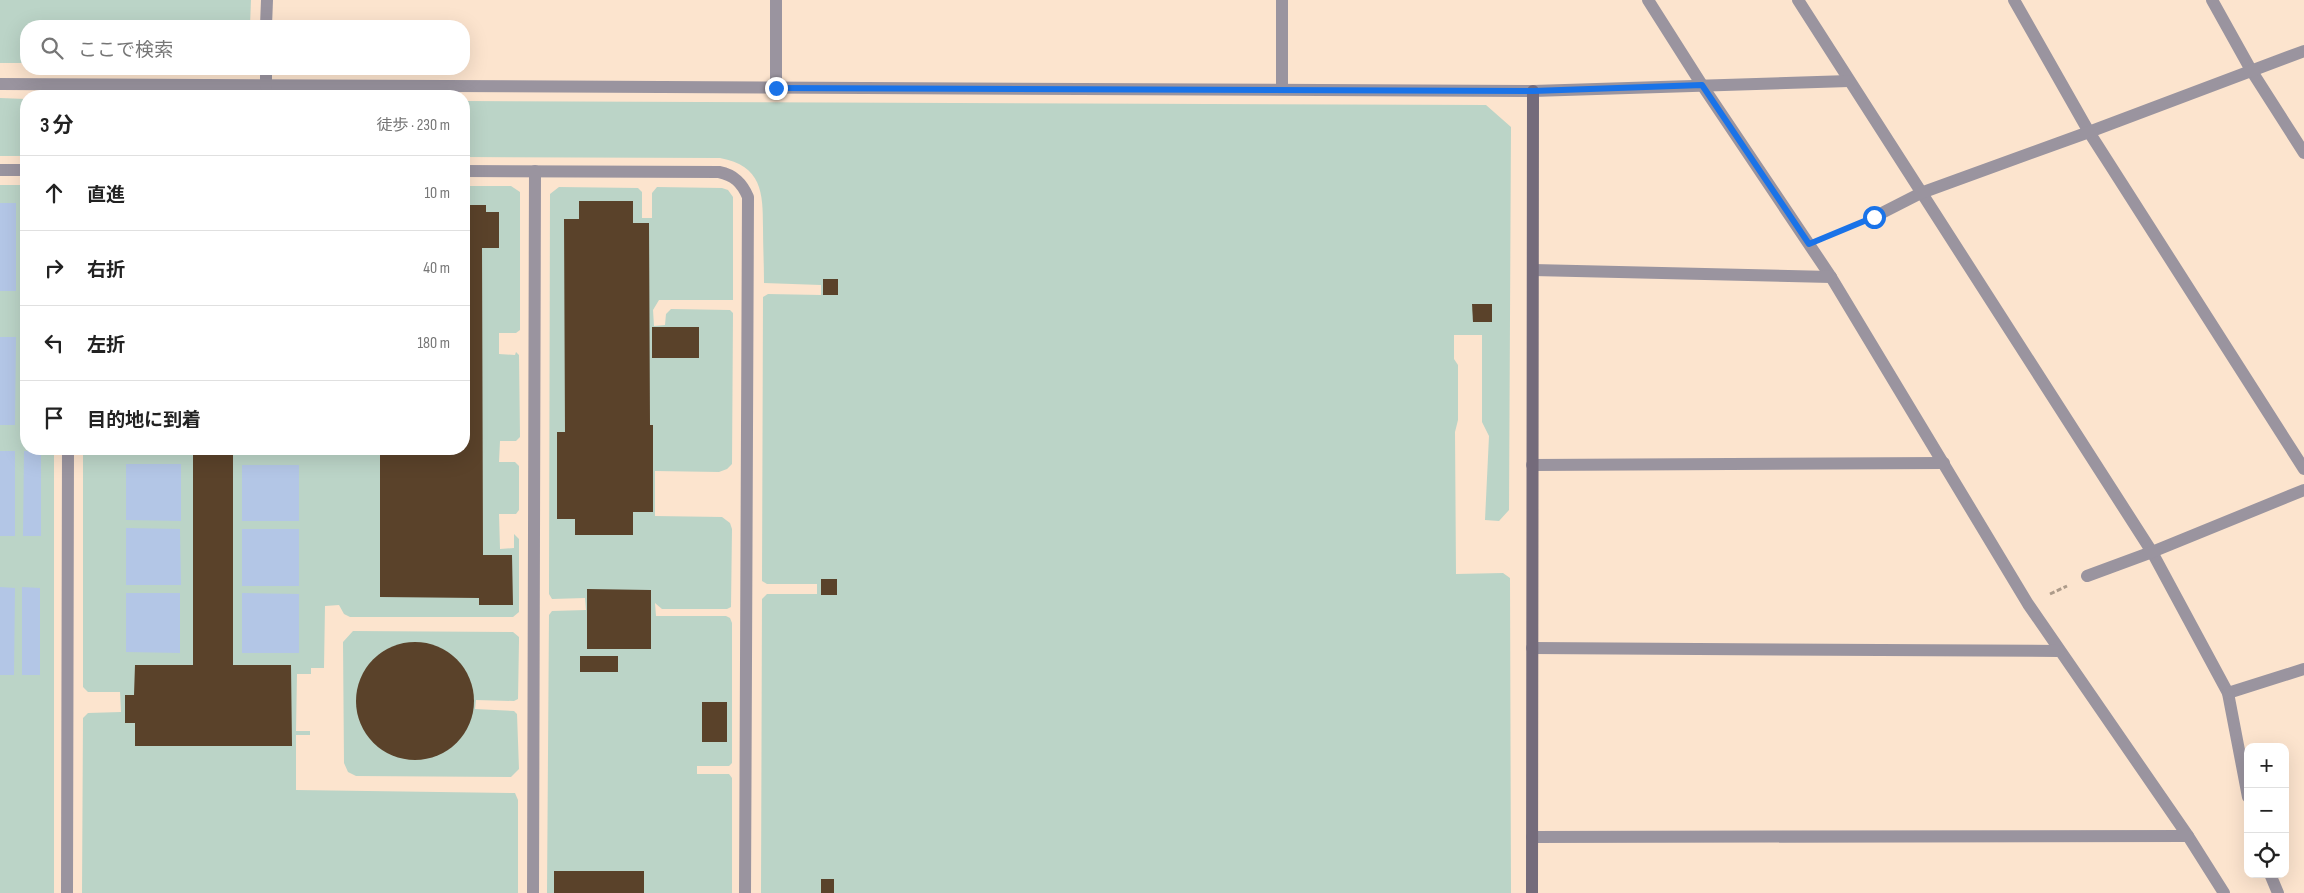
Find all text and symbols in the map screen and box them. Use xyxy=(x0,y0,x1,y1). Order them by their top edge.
search box xyxy=(20,20,470,75)
icon: search xyxy=(38,34,66,62)
text: ここで検索 xyxy=(78,39,173,62)
route end xyxy=(765,77,788,100)
text: 3 分 xyxy=(40,113,74,138)
text: 徒歩 · 230 m xyxy=(376,116,450,135)
icon: ahead xyxy=(40,179,68,207)
text: 直進 xyxy=(87,184,125,207)
text: 10 m xyxy=(424,184,450,203)
route start xyxy=(1863,206,1886,229)
icon: right xyxy=(40,254,68,282)
text: 右折 xyxy=(87,259,125,282)
text: 40 m xyxy=(423,259,450,278)
icon: left xyxy=(40,329,68,357)
text: 左折 xyxy=(87,334,125,357)
text: 180 m xyxy=(417,334,450,353)
icon: arrive xyxy=(40,404,68,432)
text: 目的地に到着 xyxy=(87,409,201,432)
map controls xyxy=(2244,743,2289,878)
button: + xyxy=(2244,743,2289,788)
button: − xyxy=(2244,788,2289,833)
button: locate xyxy=(2244,833,2289,878)

